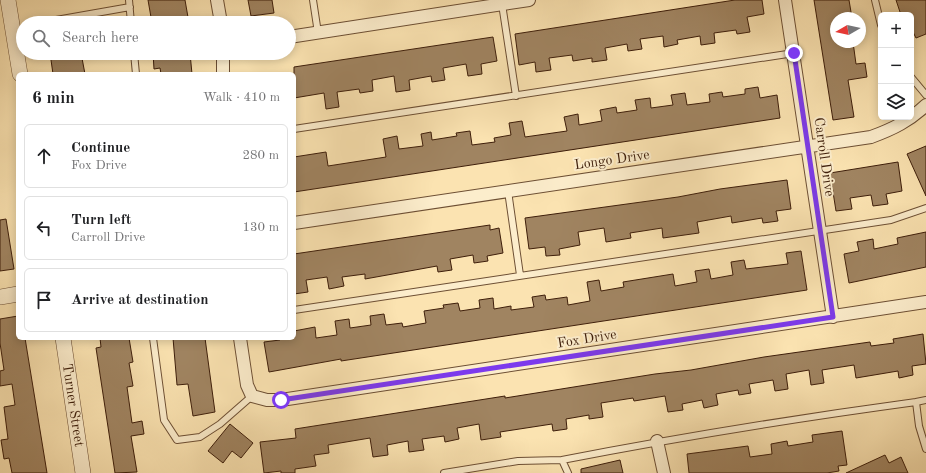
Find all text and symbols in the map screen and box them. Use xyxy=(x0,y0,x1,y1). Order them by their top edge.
north arrow xyxy=(830,12,866,48)
map controls xyxy=(878,12,914,120)
button: + xyxy=(878,12,914,48)
search box xyxy=(16,16,296,60)
icon: search xyxy=(30,27,52,49)
text: Search here xyxy=(62,31,139,46)
route end xyxy=(785,44,803,62)
button: − xyxy=(878,48,914,84)
button: layers xyxy=(878,84,914,120)
text: 6 min xyxy=(32,90,75,107)
text: Walk · 410 m xyxy=(203,91,280,104)
street label: Carroll Drive xyxy=(812,117,836,197)
text: Continue xyxy=(71,141,130,156)
icon: ahead xyxy=(33,145,55,167)
street label: Longo Drive xyxy=(573,148,651,172)
text: 280 m xyxy=(242,149,279,162)
text: Fox Drive xyxy=(71,159,127,172)
text: Turn left xyxy=(71,213,131,228)
icon: left xyxy=(33,217,55,239)
text: 130 m xyxy=(242,221,279,234)
text: Carroll Drive xyxy=(71,231,145,244)
icon: arrive xyxy=(33,289,55,311)
text: Arrive at destination xyxy=(71,293,209,308)
street label: Fox Drive xyxy=(556,327,618,351)
street label: Turner Street xyxy=(60,363,86,448)
route start xyxy=(272,391,290,409)

